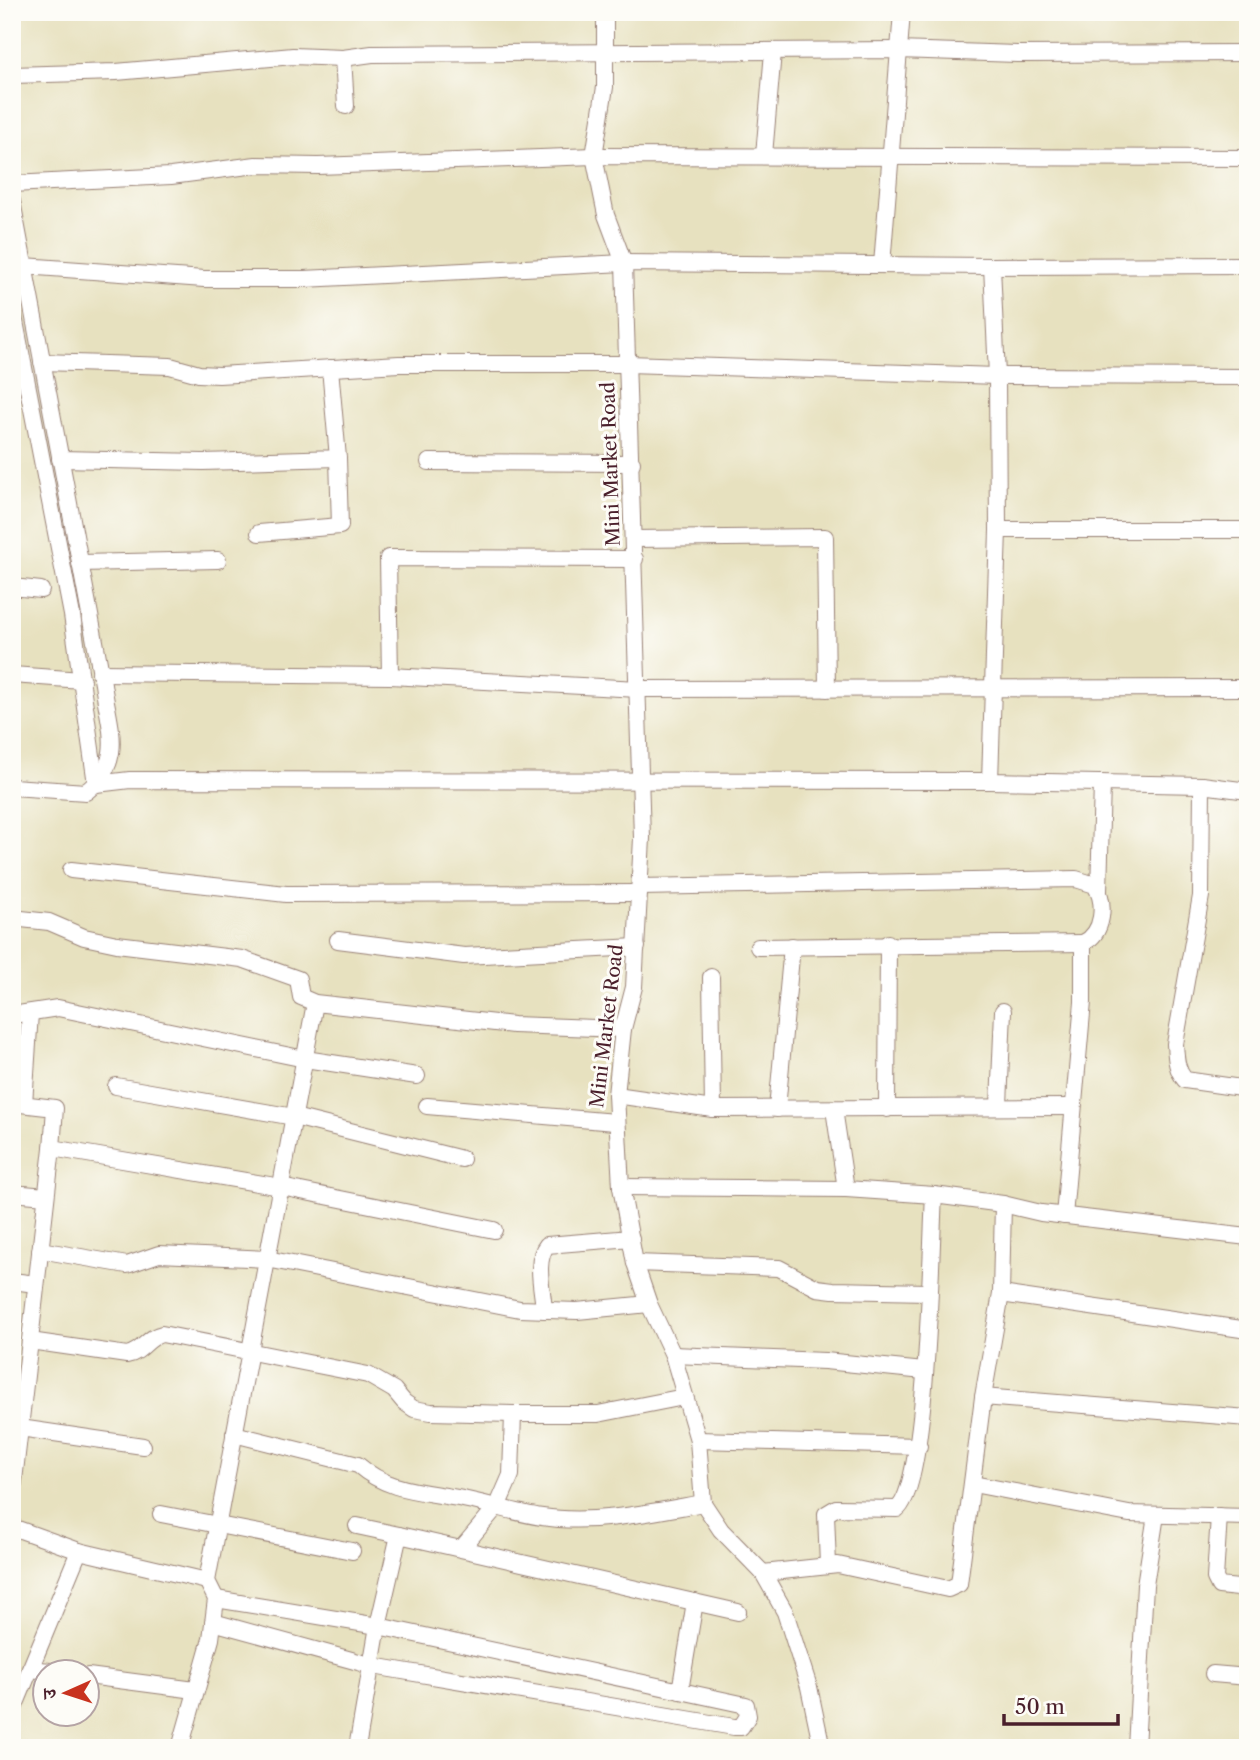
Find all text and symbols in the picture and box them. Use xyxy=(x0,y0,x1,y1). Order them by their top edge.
street label: Mini Market Road xyxy=(596,381,625,547)
street label: Mini Market Road xyxy=(585,943,628,1109)
north arrow xyxy=(32,1658,102,1728)
scale bar xyxy=(1004,1683,1118,1727)
text: उ xyxy=(38,1687,61,1701)
text: 50 m xyxy=(1015,1694,1065,1719)

